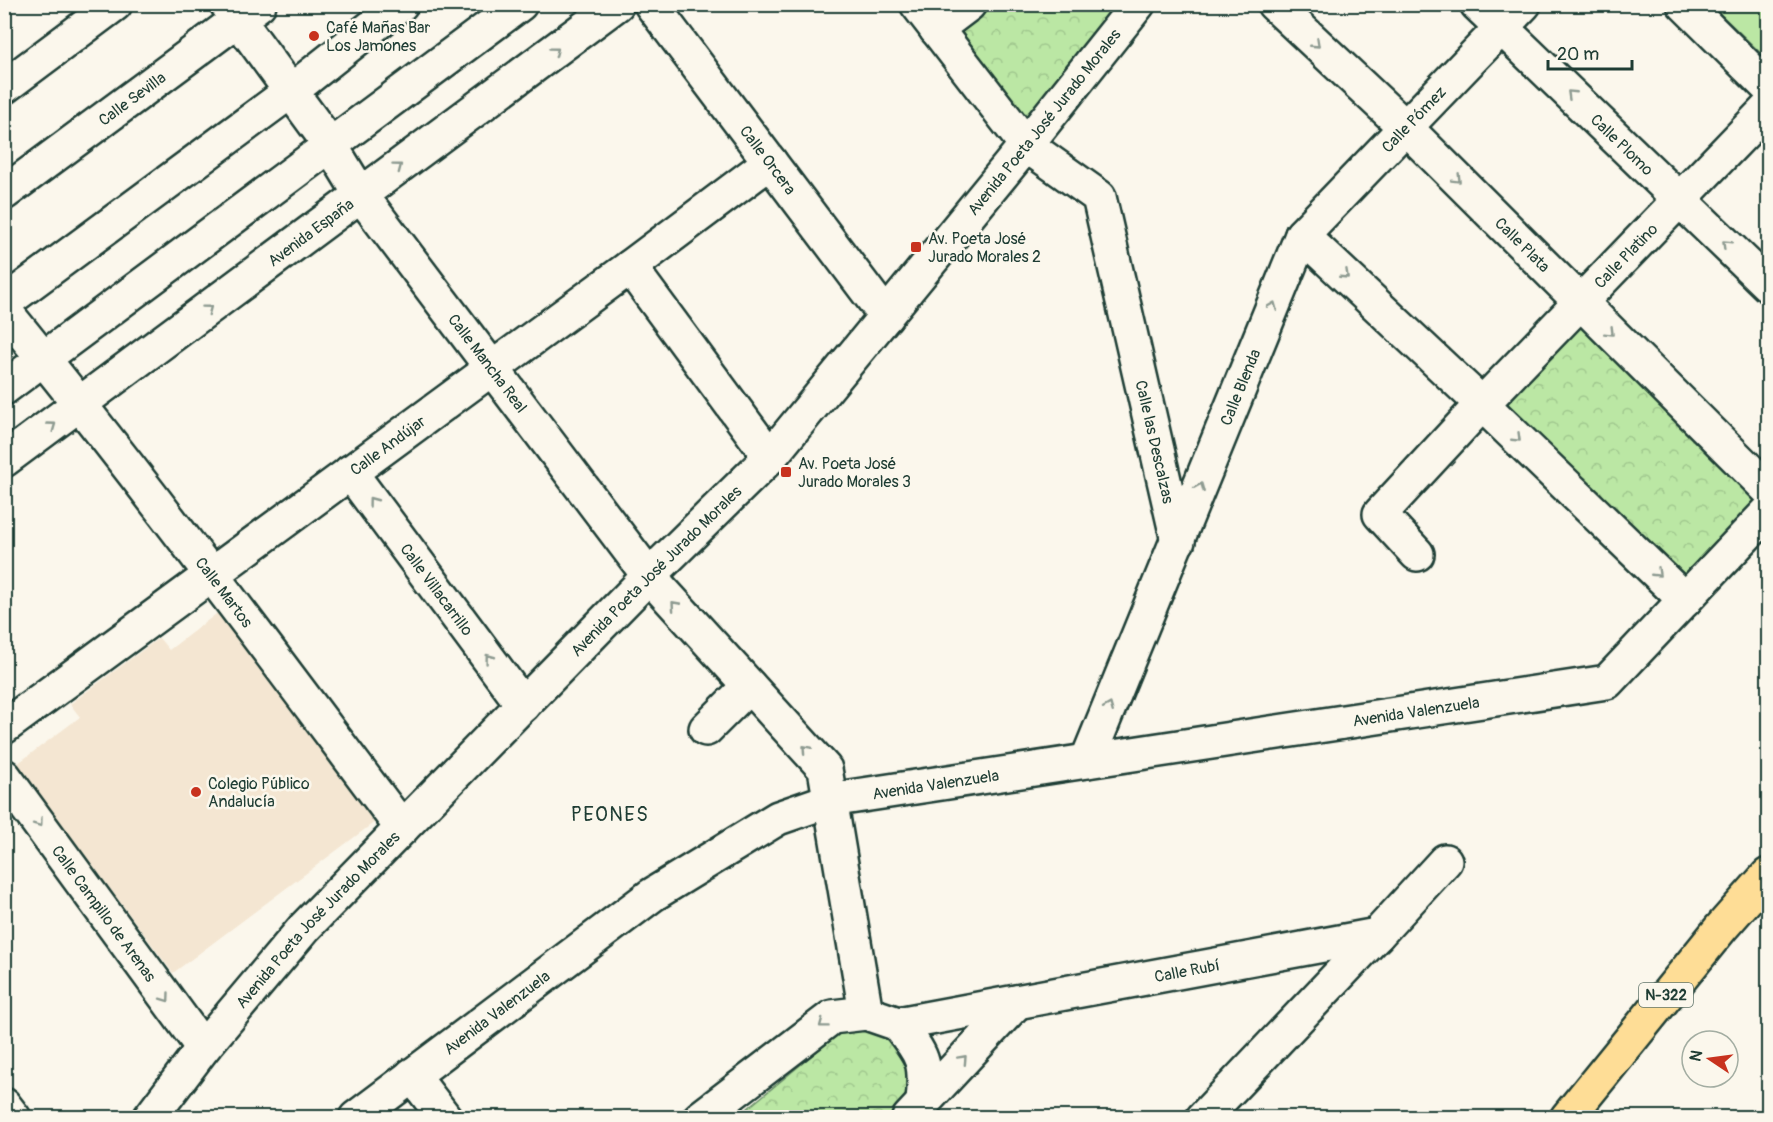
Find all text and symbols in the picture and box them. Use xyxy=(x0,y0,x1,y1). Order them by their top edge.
place label: Café Mañas Bar Los Jamones xyxy=(326,18,431,56)
street label: Avenida Poeta José Jurado Morales xyxy=(963,25,1125,220)
marker: Café Mañas Bar Los Jamones xyxy=(307,29,321,43)
scale bar xyxy=(1548,33,1632,71)
one-way arrow xyxy=(1309,37,1320,48)
text: 20 m xyxy=(1557,43,1599,66)
one-way arrow xyxy=(548,47,559,58)
street label: Calle Sevilla xyxy=(95,68,170,131)
street label: Calle Pómez xyxy=(1378,82,1451,157)
one-way arrow xyxy=(1567,91,1578,102)
street label: Calle Plomo xyxy=(1586,110,1658,180)
street label: Calle Orcera xyxy=(735,122,800,199)
one-way arrow xyxy=(391,163,402,174)
one-way arrow xyxy=(1450,172,1461,183)
street label: Avenida España xyxy=(264,194,358,271)
street label: Calle Plata xyxy=(1490,213,1554,277)
street label: Calle Platino xyxy=(1590,219,1663,293)
place label: Av. Poeta José Jurado Morales 2 xyxy=(928,229,1041,267)
marker: Av. Poeta José Jurado Morales 2 xyxy=(909,240,923,254)
one-way arrow xyxy=(1723,240,1733,251)
one-way arrow xyxy=(1338,268,1349,279)
one-way arrow xyxy=(1266,302,1278,313)
one-way arrow xyxy=(202,305,213,316)
street label: Calle Mancha Real xyxy=(443,310,531,417)
one-way arrow xyxy=(1603,324,1614,335)
street label: Calle Blenda xyxy=(1216,346,1265,429)
street label: Calle las Descalzas xyxy=(1130,379,1178,505)
street label: Calle Andújar xyxy=(346,411,430,480)
one-way arrow xyxy=(45,422,56,433)
one-way arrow xyxy=(1510,431,1521,442)
place label: Av. Poeta José Jurado Morales 3 xyxy=(798,454,911,492)
marker: Av. Poeta José Jurado Morales 3 xyxy=(779,465,793,479)
street label: Avenida Poeta José Jurado Morales xyxy=(567,482,746,661)
one-way arrow xyxy=(1193,482,1205,493)
one-way arrow xyxy=(368,497,379,508)
street label: Calle Villacarrillo xyxy=(395,540,477,640)
street label: Calle Martos xyxy=(191,553,257,632)
one-way arrow xyxy=(1650,566,1661,577)
one-way arrow xyxy=(671,601,682,612)
one-way arrow xyxy=(485,653,496,664)
street label: Avenida Valenzuela xyxy=(1351,693,1481,731)
one-way arrow xyxy=(1102,702,1114,713)
one-way arrow xyxy=(802,745,813,756)
street label: Avenida Valenzuela xyxy=(871,765,1000,804)
place label: Colegio Público Andalucía xyxy=(208,774,310,812)
marker: Colegio Público Andalucía xyxy=(189,785,203,799)
district label: PEONES xyxy=(571,802,649,827)
one-way arrow xyxy=(32,817,43,828)
street label: Avenida Poeta José Jurado Morales xyxy=(232,827,404,1013)
street label: Calle Campillo de Arenas xyxy=(47,842,160,986)
street label: Calle Rubí xyxy=(1153,955,1221,987)
street label: Avenida Valenzuela xyxy=(440,966,554,1059)
road number: N-322 xyxy=(1639,983,1693,1007)
one-way arrow xyxy=(159,991,170,1002)
one-way arrow xyxy=(819,1017,830,1028)
north arrow xyxy=(1680,1029,1740,1089)
text: N xyxy=(1685,1048,1707,1063)
one-way arrow xyxy=(956,1056,967,1066)

